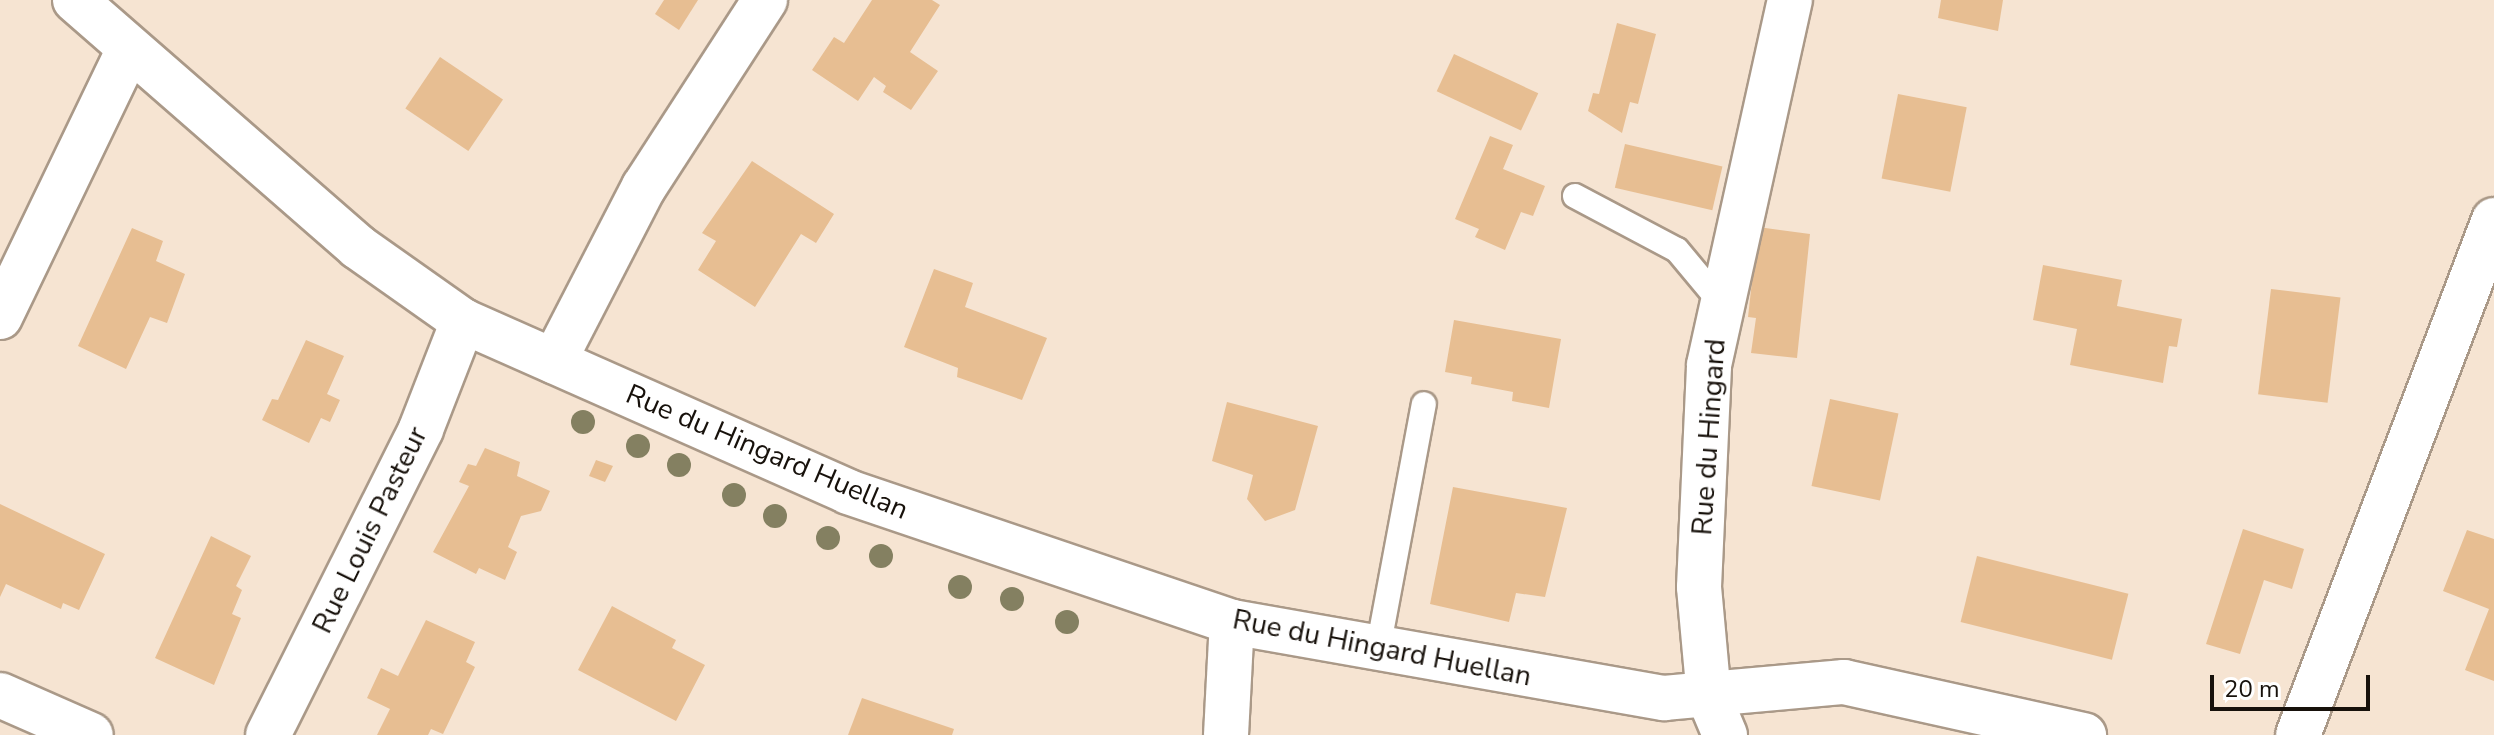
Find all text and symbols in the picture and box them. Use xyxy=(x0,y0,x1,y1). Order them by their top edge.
street label: Rue du Hingard xyxy=(1685,338,1733,536)
street label: Rue du Hingard Huellan xyxy=(621,377,913,527)
street label: Rue Louis Pasteur xyxy=(305,421,435,639)
street label: Rue du Hingard Huellan xyxy=(1230,603,1534,693)
scale bar xyxy=(2214,659,2374,709)
text: 20 m xyxy=(2224,673,2280,705)

